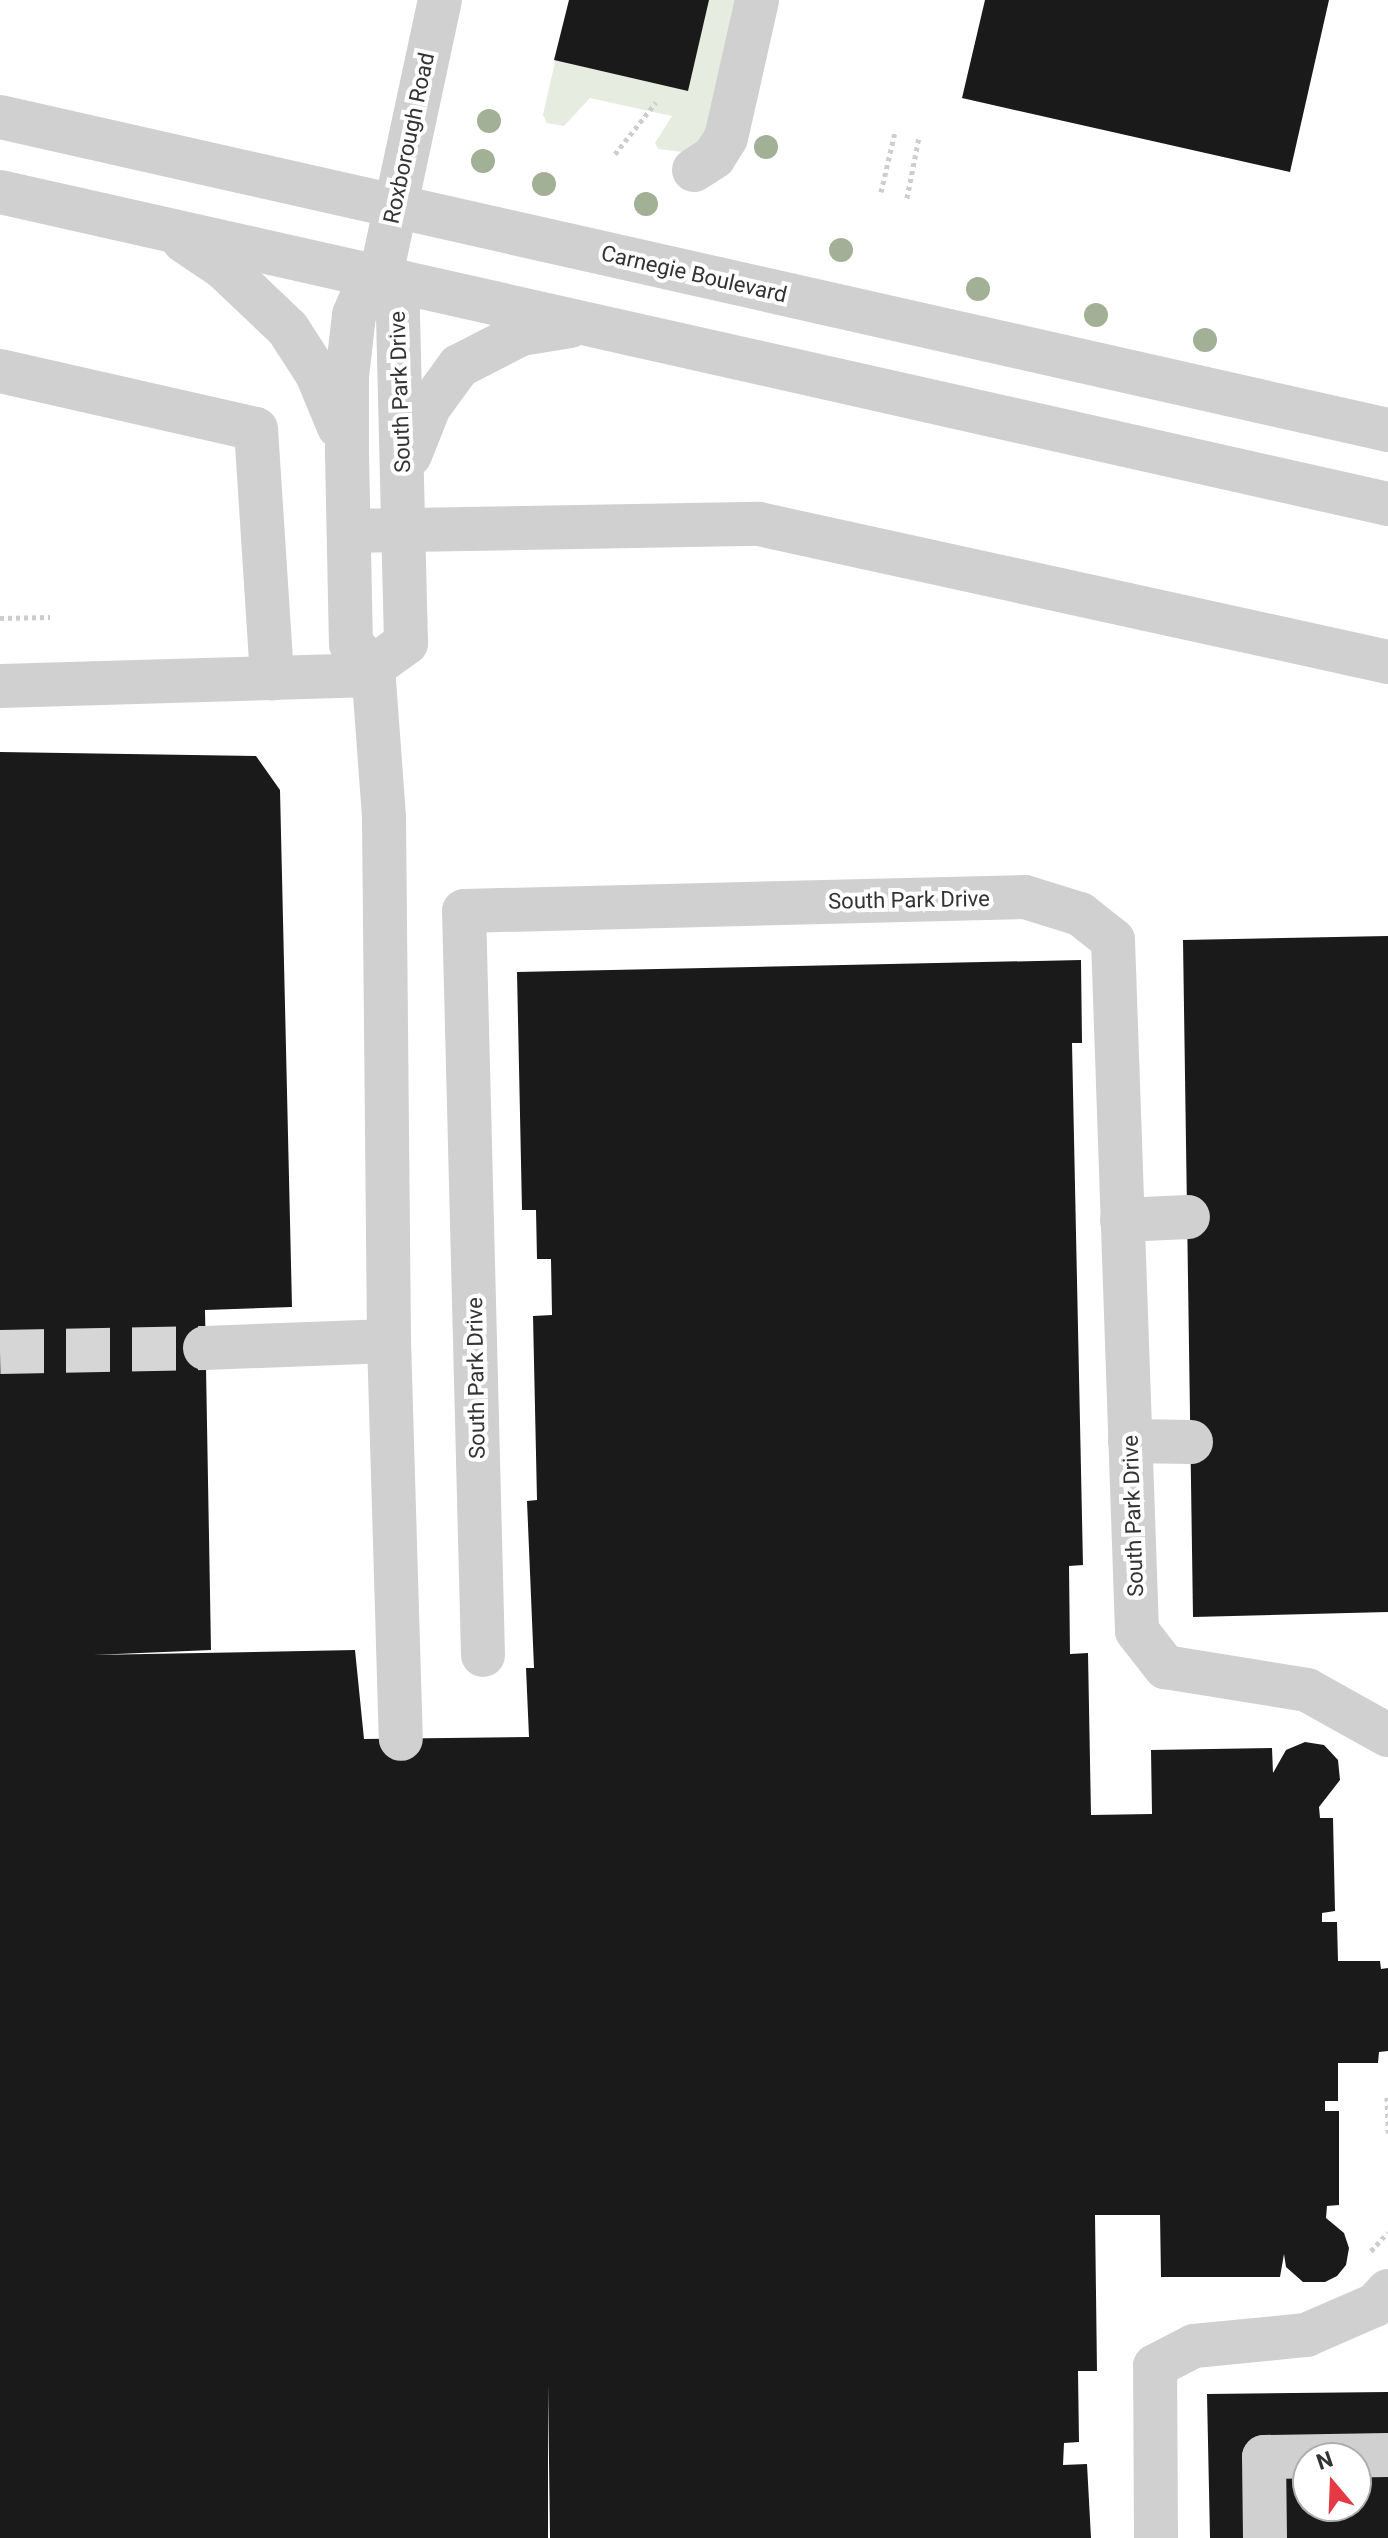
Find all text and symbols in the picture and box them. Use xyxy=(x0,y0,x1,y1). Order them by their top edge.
street label: Roxborough Road xyxy=(378,50,440,226)
street label: Carnegie Boulevard xyxy=(599,240,789,308)
street label: South Park Drive xyxy=(384,311,416,473)
street label: South Park Drive xyxy=(828,885,990,915)
street label: South Park Drive xyxy=(461,1297,491,1459)
street label: South Park Drive xyxy=(1117,1435,1149,1597)
north arrow xyxy=(1292,2442,1372,2522)
text: N xyxy=(1313,2446,1336,2475)

